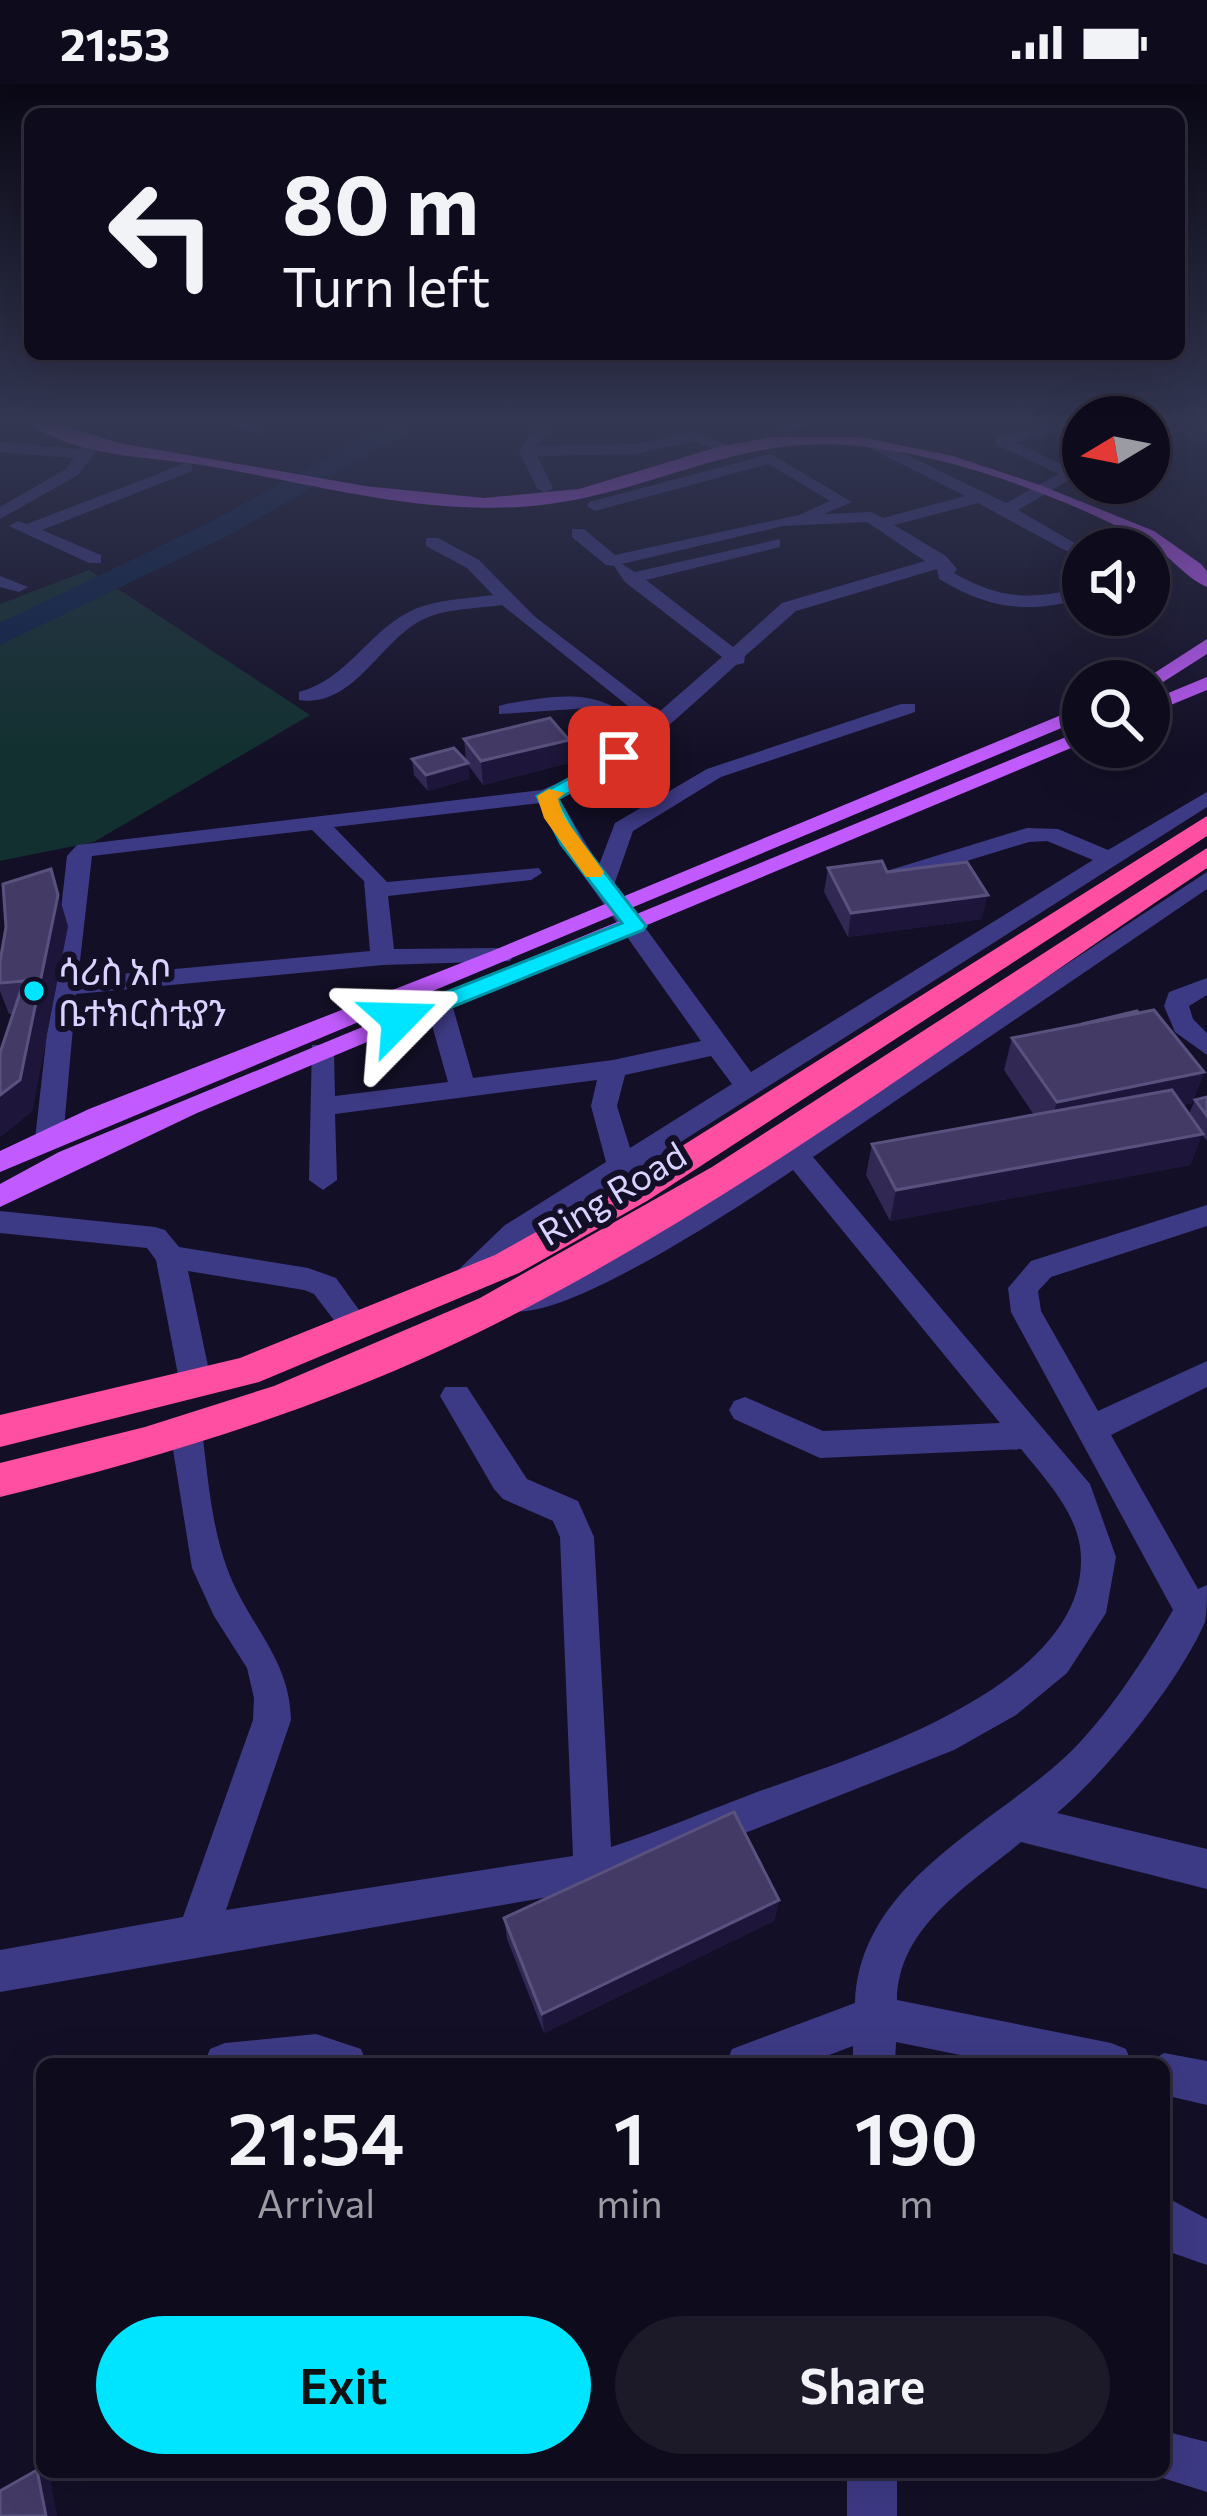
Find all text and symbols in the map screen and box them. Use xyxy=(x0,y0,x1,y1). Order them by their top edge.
text: 21:53 xyxy=(60,15,170,70)
text: 80 m xyxy=(282,150,479,252)
icon: left xyxy=(84,156,240,312)
text: Turn left xyxy=(282,252,490,318)
north arrow xyxy=(1062,396,1170,504)
map controls xyxy=(1062,396,1170,768)
button: sound xyxy=(1062,528,1170,636)
button: search xyxy=(1062,660,1170,768)
pin xyxy=(568,706,670,808)
icon: arrive xyxy=(586,724,652,790)
place label: ሳሪስ አቦ ቤተክርስቲያን xyxy=(58,948,226,1033)
position arrow xyxy=(336,956,462,1082)
marker: ሳሪስ አቦ ቤተክርስቲያን xyxy=(21,978,47,1004)
street label: Ring Road xyxy=(529,1131,693,1253)
text: 21:54 xyxy=(228,2092,404,2180)
text: 1 xyxy=(613,2092,645,2180)
text: 190 xyxy=(854,2092,978,2180)
text: Arrival xyxy=(257,2178,375,2226)
text: min xyxy=(596,2178,663,2226)
text: m xyxy=(899,2178,933,2226)
button: Exit xyxy=(96,2316,591,2454)
button: Share xyxy=(615,2316,1110,2454)

